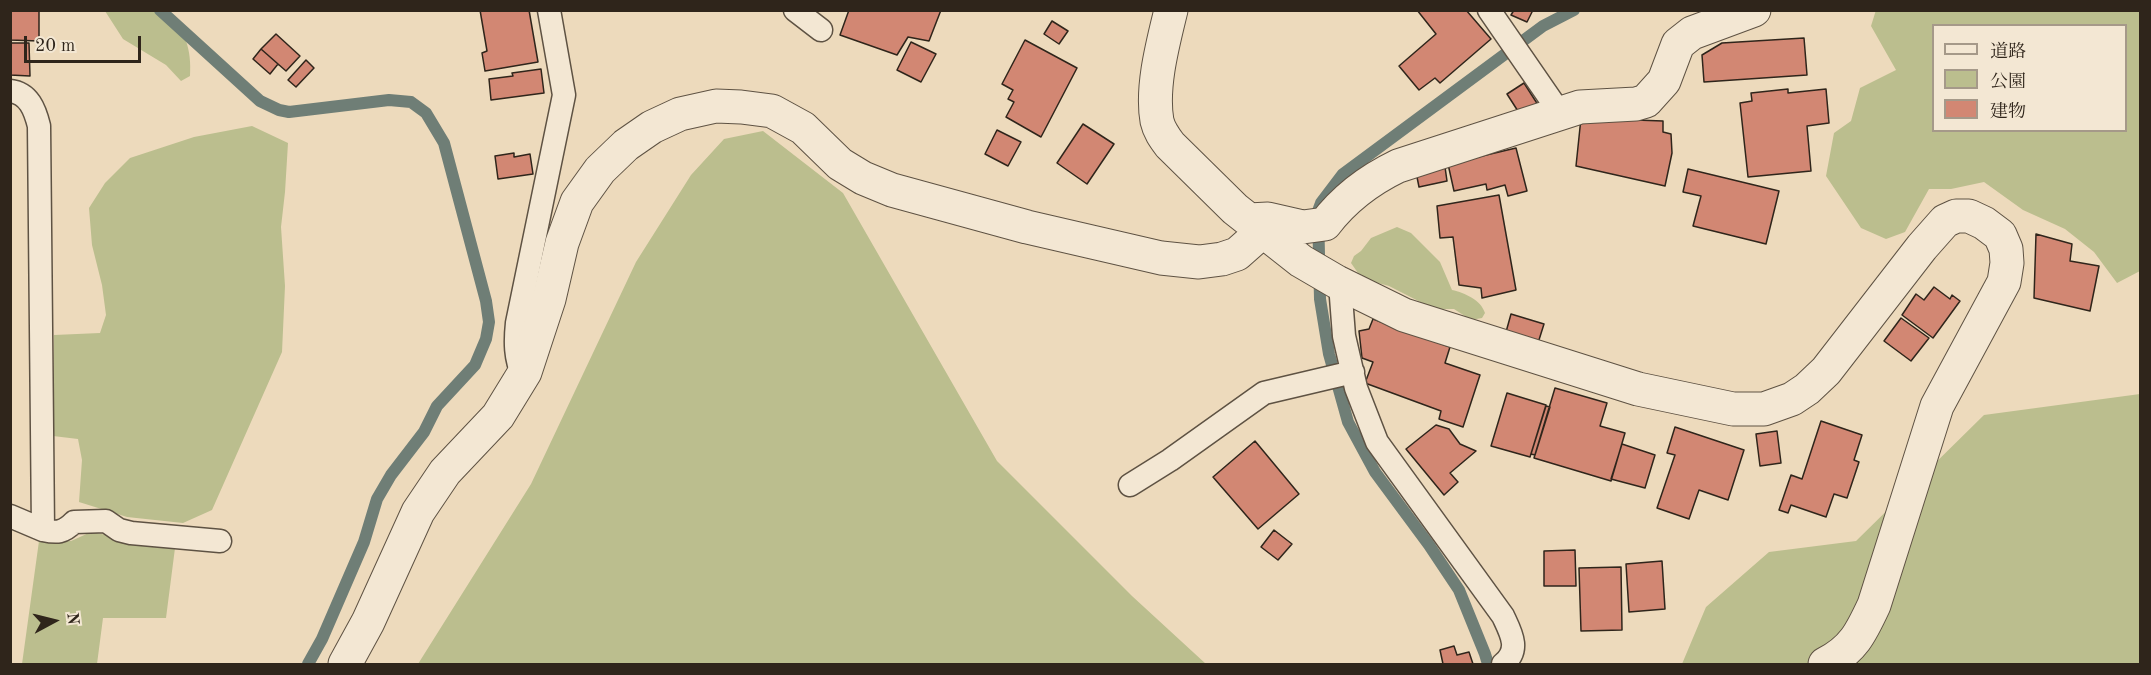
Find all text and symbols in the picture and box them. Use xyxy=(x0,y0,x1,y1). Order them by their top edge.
scale bar xyxy=(27,24,144,62)
legend xyxy=(1932,24,2127,132)
text: 20 m xyxy=(35,37,75,55)
text: 道路 xyxy=(1990,43,2026,61)
text: 公園 xyxy=(1990,73,2026,91)
text: 建物 xyxy=(1990,103,2026,121)
north arrow xyxy=(24,591,84,651)
text: N xyxy=(63,612,81,626)

